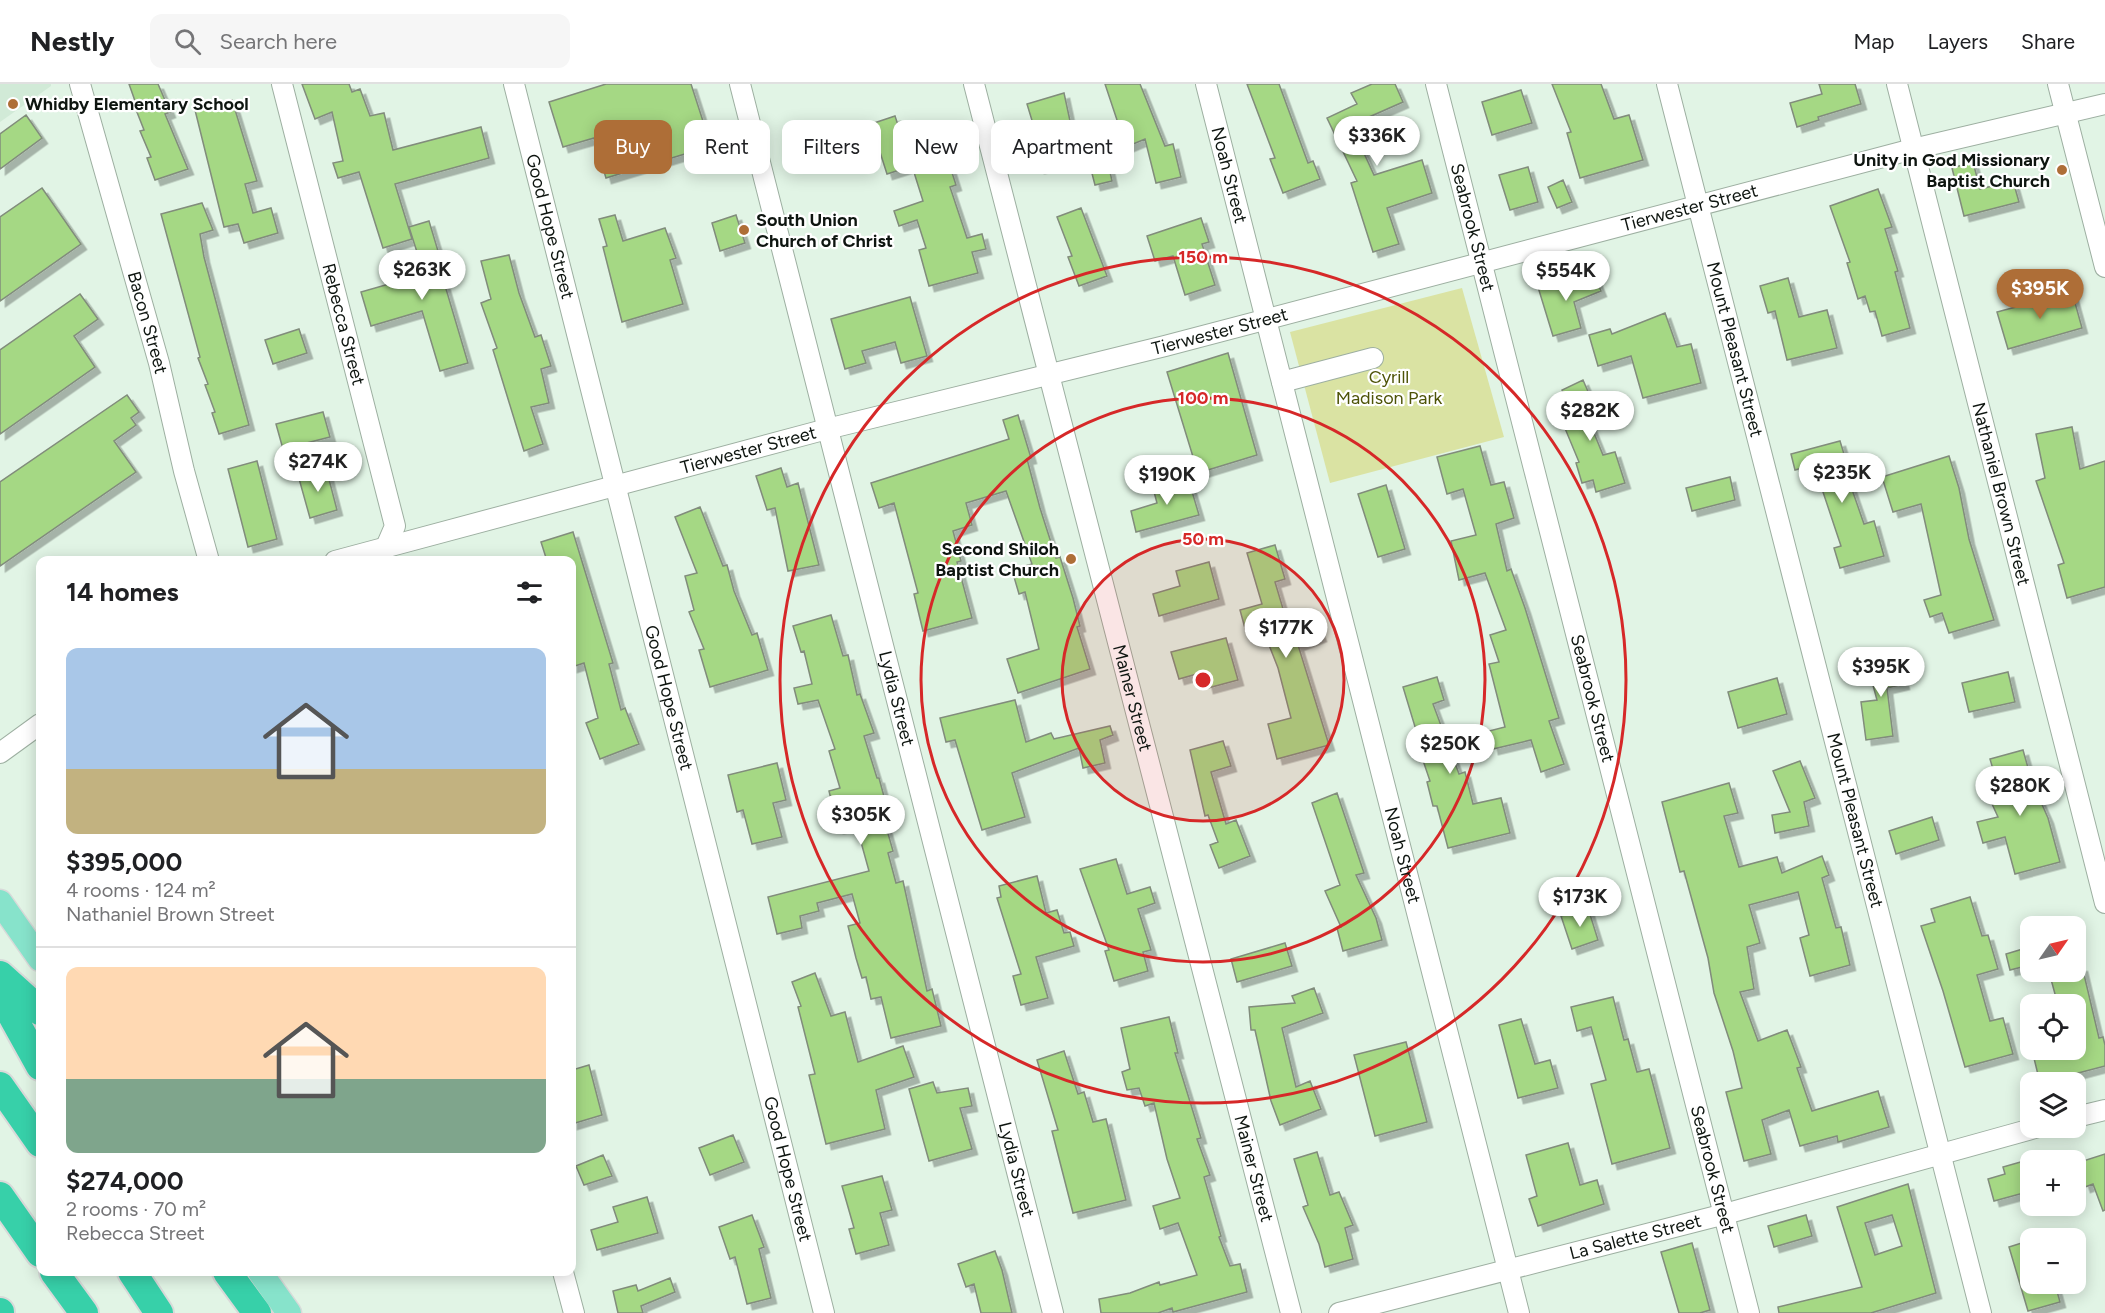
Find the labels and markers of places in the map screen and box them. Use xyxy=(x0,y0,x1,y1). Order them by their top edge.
place label: Whidby Elementary School xyxy=(25,93,249,115)
marker: Whidby Elementary School xyxy=(6,97,20,111)
pin: $336K xyxy=(1335,116,1419,167)
place label: Unity in God Missionary Baptist Church xyxy=(1853,149,2051,192)
marker: Unity in God Missionary Baptist Church xyxy=(2055,163,2069,177)
place label: South Union Church of Christ xyxy=(756,209,893,252)
marker: South Union Church of Christ xyxy=(737,223,751,237)
pin: $263K xyxy=(380,250,464,301)
pin: $554K xyxy=(1524,251,1608,302)
pin: $395K xyxy=(1998,269,2082,320)
pin: $282K xyxy=(1548,391,1632,442)
pin: $274K xyxy=(276,442,360,493)
pin: $235K xyxy=(1800,453,1884,504)
pin: $190K xyxy=(1125,455,1209,506)
place label: Second Shiloh Baptist Church xyxy=(935,538,1059,581)
marker: Second Shiloh Baptist Church xyxy=(1064,552,1078,566)
pin: $177K xyxy=(1244,608,1328,659)
pin: $395K xyxy=(1839,647,1923,698)
centre of rings xyxy=(1193,670,1213,690)
pin: $250K xyxy=(1408,724,1492,775)
pin: $280K xyxy=(1978,766,2062,817)
pin: $305K xyxy=(819,795,903,846)
pin: $173K xyxy=(1538,877,1622,928)

